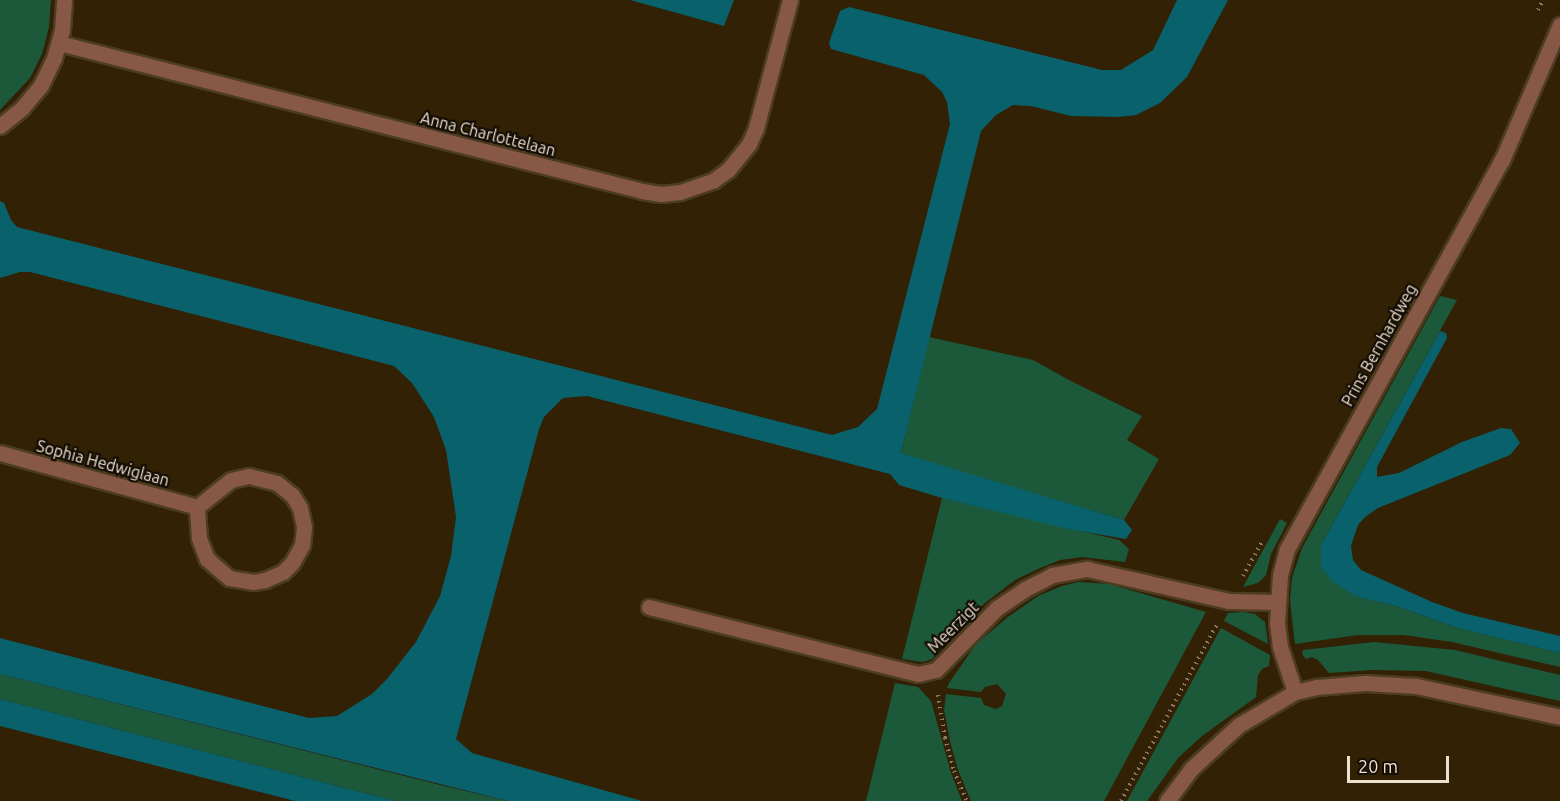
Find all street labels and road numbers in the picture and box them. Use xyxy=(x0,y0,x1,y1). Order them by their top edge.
street label: Anna Charlottelaan xyxy=(418,108,558,160)
street label: Prins Bernhardweg xyxy=(1337,281,1421,409)
street label: Sophia Hedwiglaan xyxy=(35,436,171,490)
street label: Meerzigt xyxy=(923,597,983,657)

